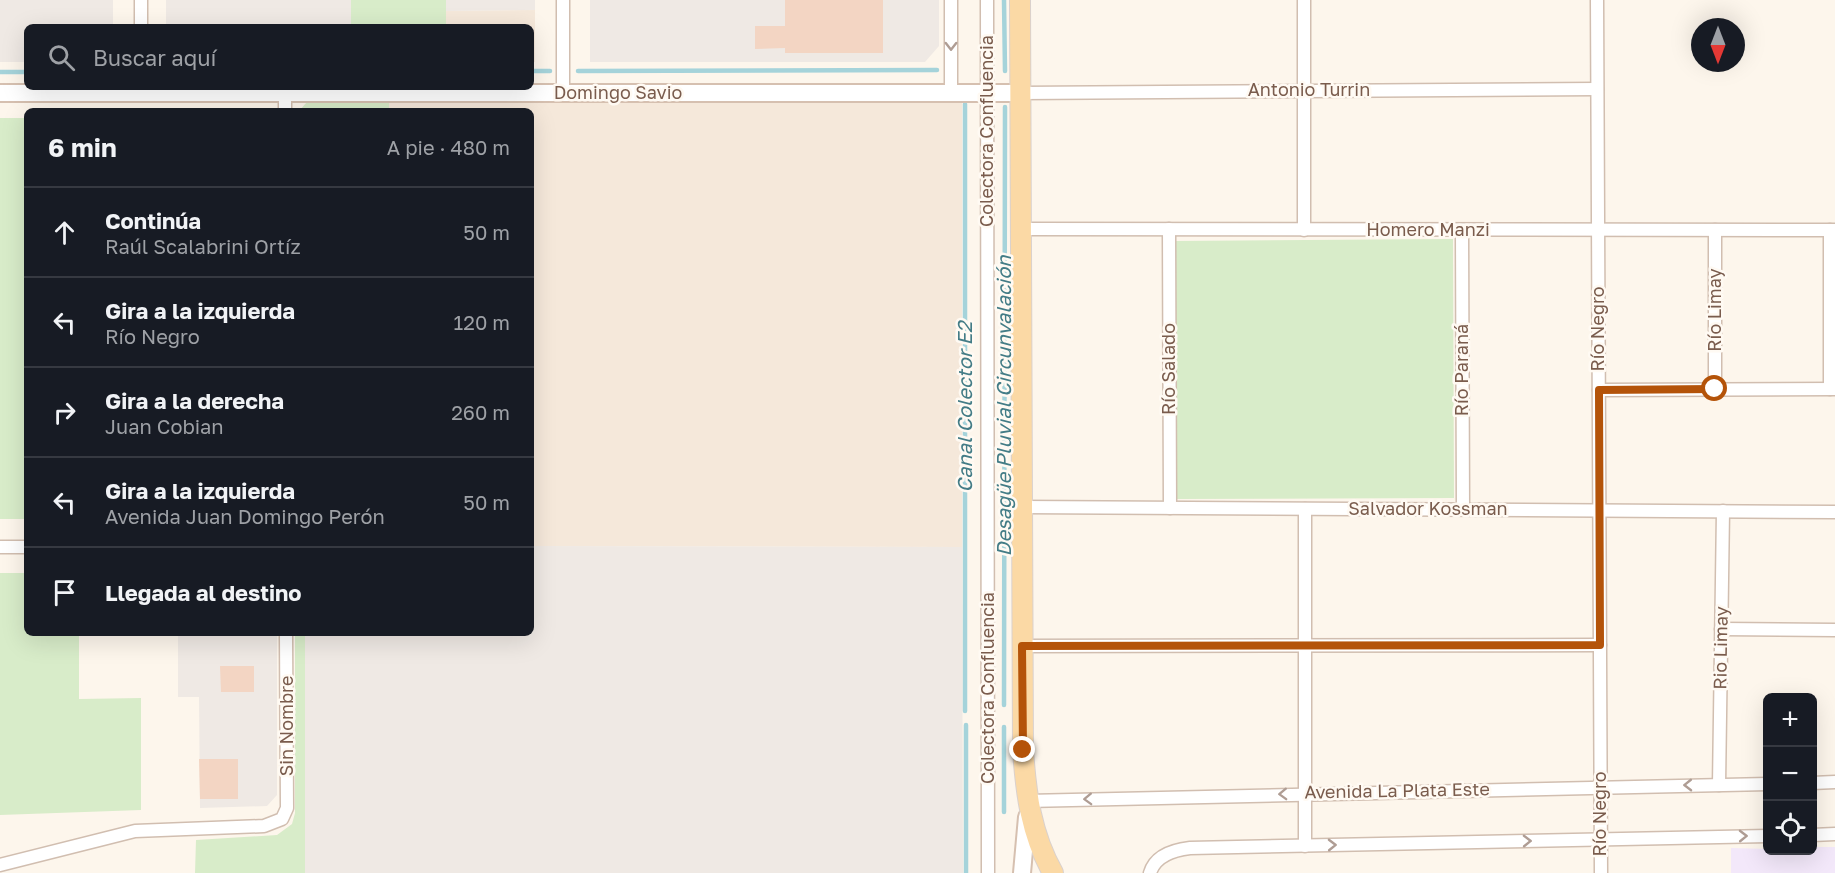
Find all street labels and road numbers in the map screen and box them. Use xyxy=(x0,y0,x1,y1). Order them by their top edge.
street label: Colectora Confluencia xyxy=(975,35,997,227)
street label: Antonio Turrin xyxy=(1248,78,1370,100)
street label: Domingo Savio xyxy=(554,81,682,103)
street label: Homero Manzi xyxy=(1366,218,1490,240)
street label: Río Limay xyxy=(1703,268,1725,352)
street label: Río Negro xyxy=(1586,286,1608,372)
street label: Río Salado xyxy=(1157,323,1179,415)
street label: Río Paraná xyxy=(1450,324,1472,416)
street label: Salvador Kossman xyxy=(1348,497,1508,519)
street label: Colectora Confluencia xyxy=(976,592,998,784)
street label: Rio Limay xyxy=(1708,606,1732,690)
street label: Sin Nombre xyxy=(275,676,297,776)
street label: Río Negro xyxy=(1588,771,1610,857)
street label: Avenida La Plata Este xyxy=(1304,777,1490,803)

